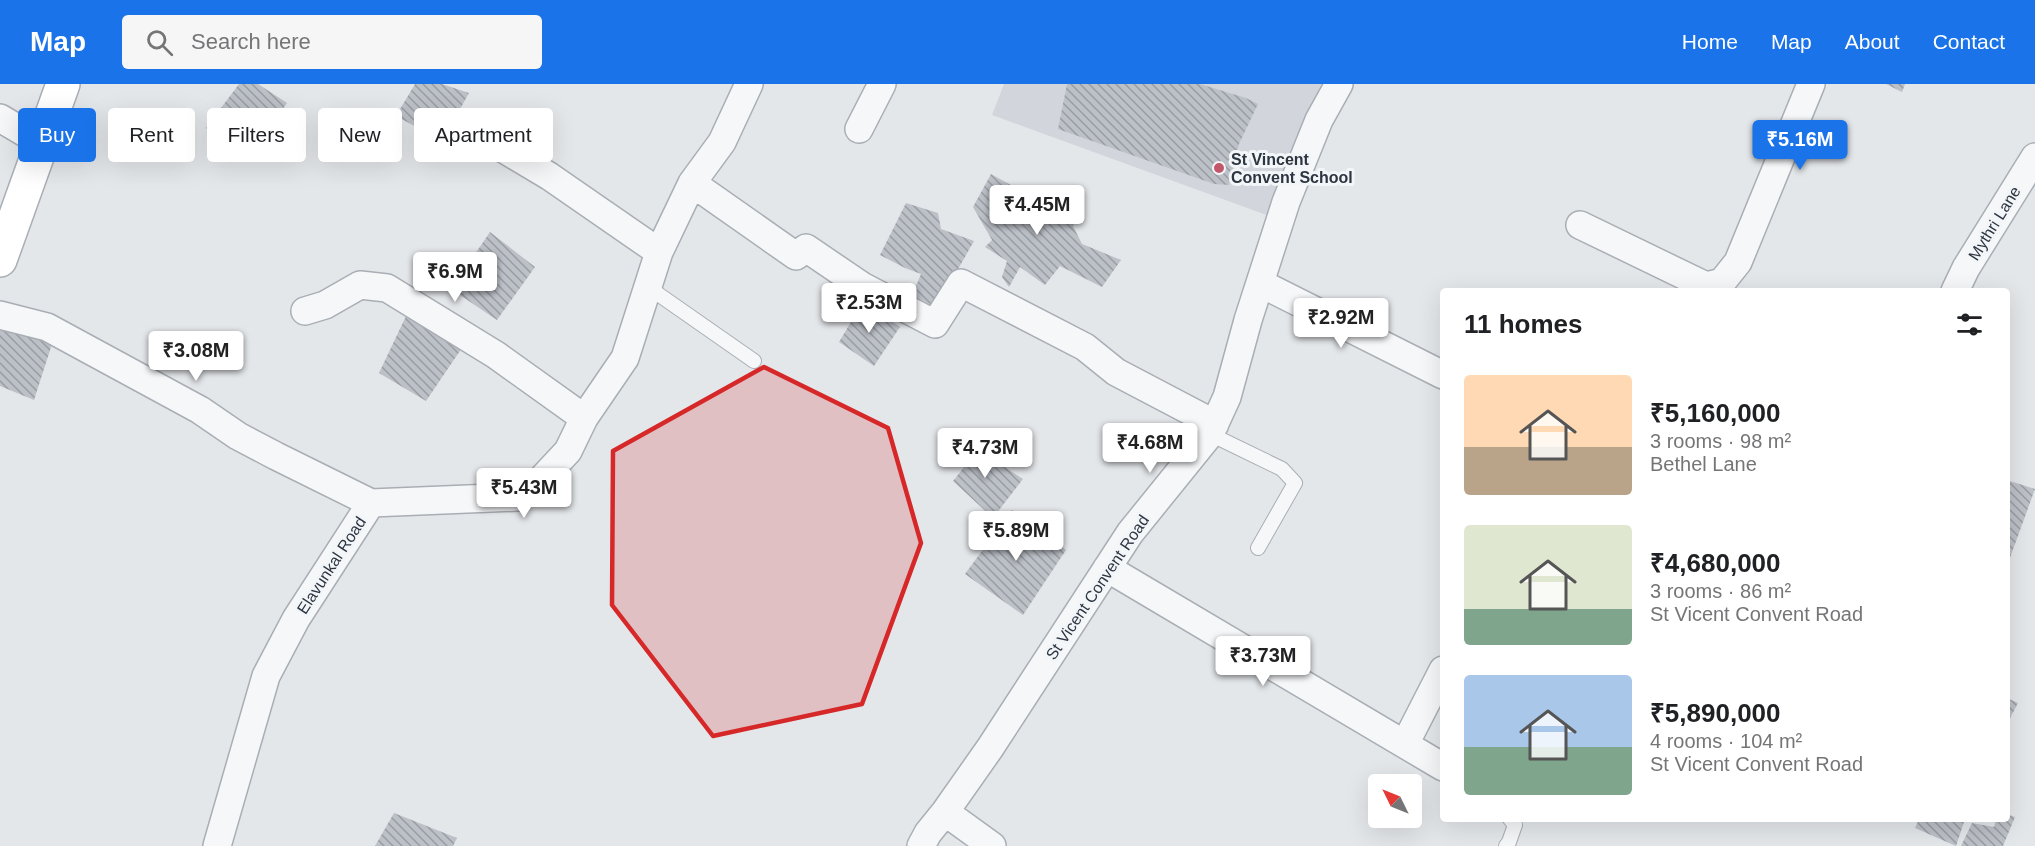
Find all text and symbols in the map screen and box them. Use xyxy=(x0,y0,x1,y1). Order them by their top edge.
search box xyxy=(122,15,542,69)
text: Map xyxy=(30,26,86,57)
icon: search xyxy=(143,26,176,59)
text: Search here xyxy=(191,29,311,54)
text: Home xyxy=(1682,30,1738,53)
text: Map xyxy=(1771,30,1812,53)
text: About xyxy=(1845,30,1900,53)
text: Contact xyxy=(1933,30,2005,53)
chip: Buy xyxy=(18,108,96,162)
chip: Rent xyxy=(108,108,195,162)
chip: Filters xyxy=(207,108,306,162)
chip: New xyxy=(318,108,402,162)
chip: Apartment xyxy=(414,108,553,162)
pin: ₹5.16M xyxy=(1751,120,1849,171)
text: ₹5.16M xyxy=(1766,128,1834,150)
place label: St Vincent Convent School xyxy=(1231,151,1353,186)
marker: St Vincent Convent School xyxy=(1212,161,1226,175)
street label: Mythri Lane xyxy=(1965,183,2024,263)
pin: ₹4.45M xyxy=(988,185,1086,236)
text: ₹4.45M xyxy=(1003,193,1071,215)
pin: ₹6.9M xyxy=(413,252,497,303)
text: ₹6.9M xyxy=(427,260,483,282)
pin: ₹2.53M xyxy=(820,283,918,334)
text: ₹2.53M xyxy=(835,291,903,313)
pin: ₹2.92M xyxy=(1292,298,1390,349)
text: ₹2.92M xyxy=(1307,306,1375,328)
icon: filters xyxy=(1953,308,1986,341)
text: 11 homes xyxy=(1464,309,1583,339)
pin: ₹3.08M xyxy=(147,331,245,382)
text: ₹3.08M xyxy=(162,339,230,361)
text: ₹5,160,000 xyxy=(1650,398,1781,428)
icon: home xyxy=(1512,399,1584,471)
pin: ₹4.68M xyxy=(1101,423,1199,474)
pin: ₹4.73M xyxy=(936,428,1034,479)
text: 3 rooms · 98 m² xyxy=(1650,430,1791,452)
text: ₹4.68M xyxy=(1116,431,1184,453)
text: ₹4.73M xyxy=(951,436,1019,458)
text: Bethel Lane xyxy=(1650,453,1757,475)
pin: ₹5.43M xyxy=(475,468,573,519)
text: ₹5.43M xyxy=(490,476,558,498)
pin: ₹5.89M xyxy=(967,511,1065,562)
street label: St Vicent Convent Road xyxy=(1043,512,1152,663)
street label: Elavunkal Road xyxy=(294,514,369,617)
text: ₹5.89M xyxy=(982,519,1050,541)
text: ₹4,680,000 xyxy=(1650,548,1781,578)
icon: home xyxy=(1512,549,1584,621)
text: 3 rooms · 86 m² xyxy=(1650,580,1791,602)
text: St Vicent Convent Road xyxy=(1650,603,1863,625)
pin: ₹3.73M xyxy=(1214,636,1312,687)
text: ₹3.73M xyxy=(1229,644,1297,666)
text: ₹5,890,000 xyxy=(1650,698,1781,728)
icon: home xyxy=(1512,699,1584,771)
text: 4 rooms · 104 m² xyxy=(1650,730,1802,752)
text: St Vicent Convent Road xyxy=(1650,753,1863,775)
north arrow xyxy=(1368,774,1422,828)
map controls xyxy=(1368,774,1422,828)

